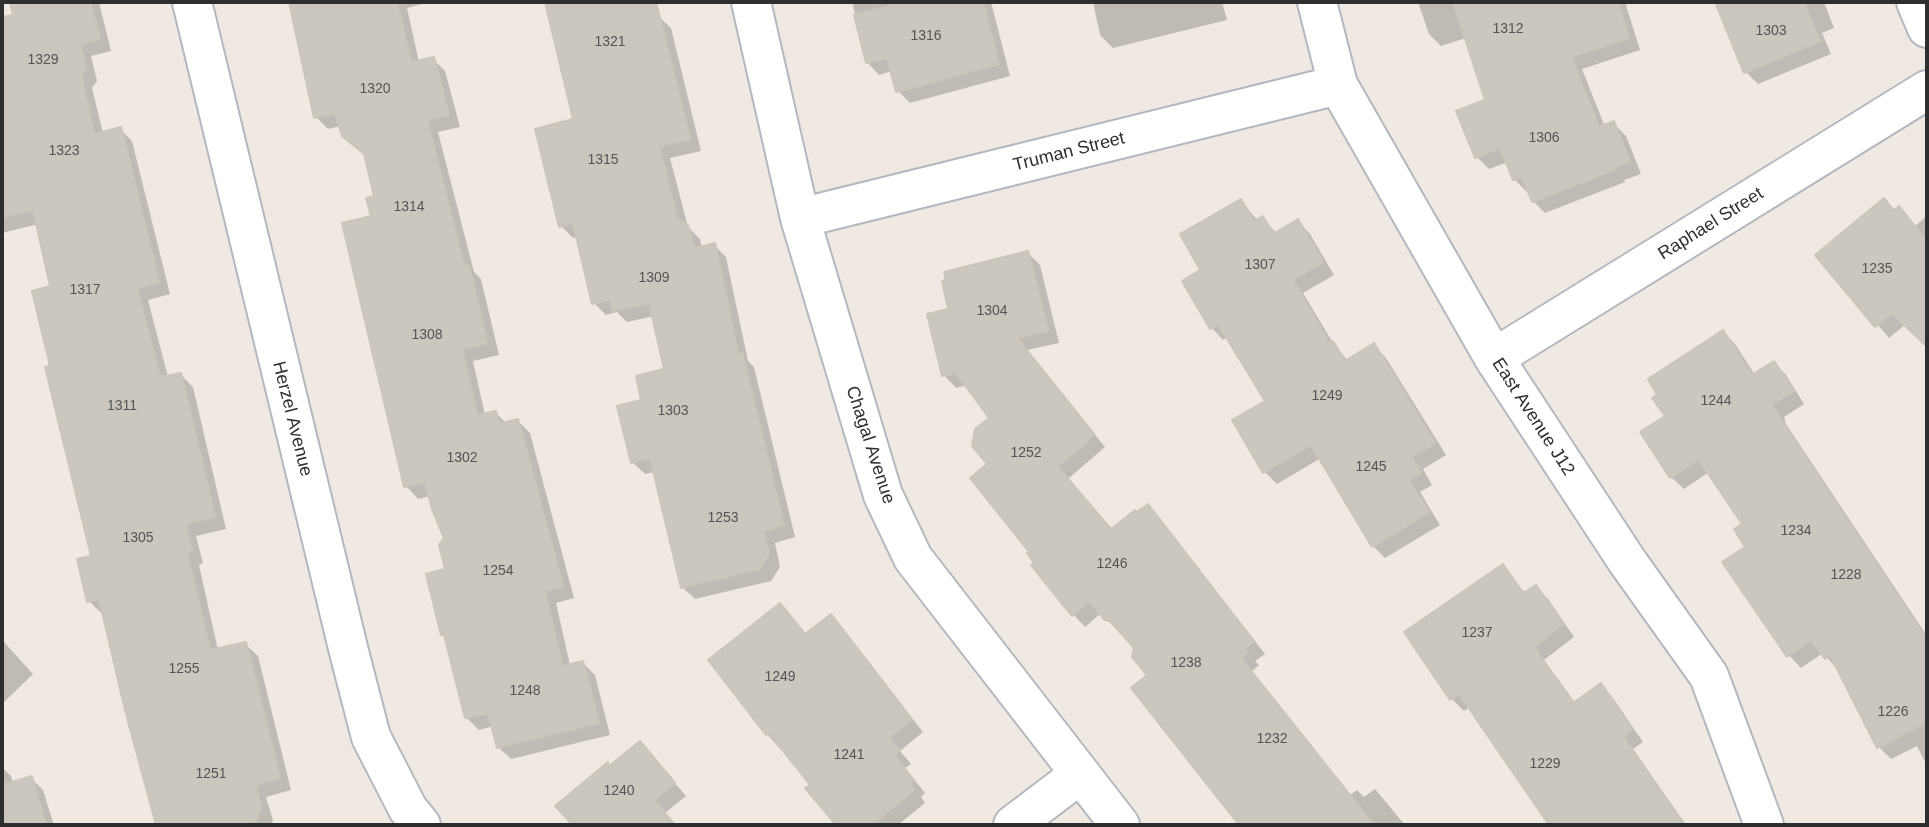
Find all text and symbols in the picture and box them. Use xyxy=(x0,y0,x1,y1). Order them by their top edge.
house number: 1312 xyxy=(1492,21,1524,37)
house number: 1303 xyxy=(1755,23,1787,39)
house number: 1316 xyxy=(910,28,942,44)
house number: 1321 xyxy=(594,34,626,50)
house number: 1329 xyxy=(27,52,59,68)
house number: 1320 xyxy=(359,81,391,97)
street label: Truman Street xyxy=(1011,128,1127,176)
house number: 1306 xyxy=(1528,130,1560,146)
house number: 1323 xyxy=(48,143,80,159)
house number: 1315 xyxy=(587,152,619,168)
street label: Raphael Street xyxy=(1654,183,1768,265)
house number: 1314 xyxy=(393,199,425,215)
house number: 1307 xyxy=(1244,257,1276,273)
house number: 1235 xyxy=(1861,261,1893,277)
house number: 1309 xyxy=(638,270,670,286)
house number: 1317 xyxy=(69,282,101,298)
house number: 1304 xyxy=(976,303,1008,319)
house number: 1308 xyxy=(411,327,443,343)
street label: East Avenue J12 xyxy=(1487,354,1579,480)
street label: Herzel Avenue xyxy=(267,359,317,479)
street label: Chagal Avenue xyxy=(841,383,899,507)
house number: 1249 xyxy=(1311,388,1343,404)
house number: 1244 xyxy=(1700,393,1732,409)
house number: 1311 xyxy=(107,398,137,414)
house number: 1303 xyxy=(657,403,689,419)
house number: 1252 xyxy=(1010,445,1042,461)
house number: 1302 xyxy=(446,450,478,466)
house number: 1245 xyxy=(1355,459,1387,475)
house number: 1253 xyxy=(707,510,739,526)
house number: 1234 xyxy=(1780,523,1812,539)
house number: 1305 xyxy=(122,530,154,546)
house number: 1246 xyxy=(1096,556,1128,572)
house number: 1254 xyxy=(482,563,514,579)
house number: 1228 xyxy=(1830,567,1862,583)
house number: 1237 xyxy=(1461,625,1493,641)
house number: 1238 xyxy=(1170,655,1202,671)
house number: 1255 xyxy=(168,661,200,677)
house number: 1249 xyxy=(764,669,796,685)
house number: 1248 xyxy=(509,683,541,699)
house number: 1226 xyxy=(1877,704,1909,720)
house number: 1232 xyxy=(1256,731,1288,747)
house number: 1241 xyxy=(833,747,865,763)
house number: 1229 xyxy=(1529,756,1561,772)
house number: 1251 xyxy=(195,766,227,782)
house number: 1240 xyxy=(603,783,635,799)

